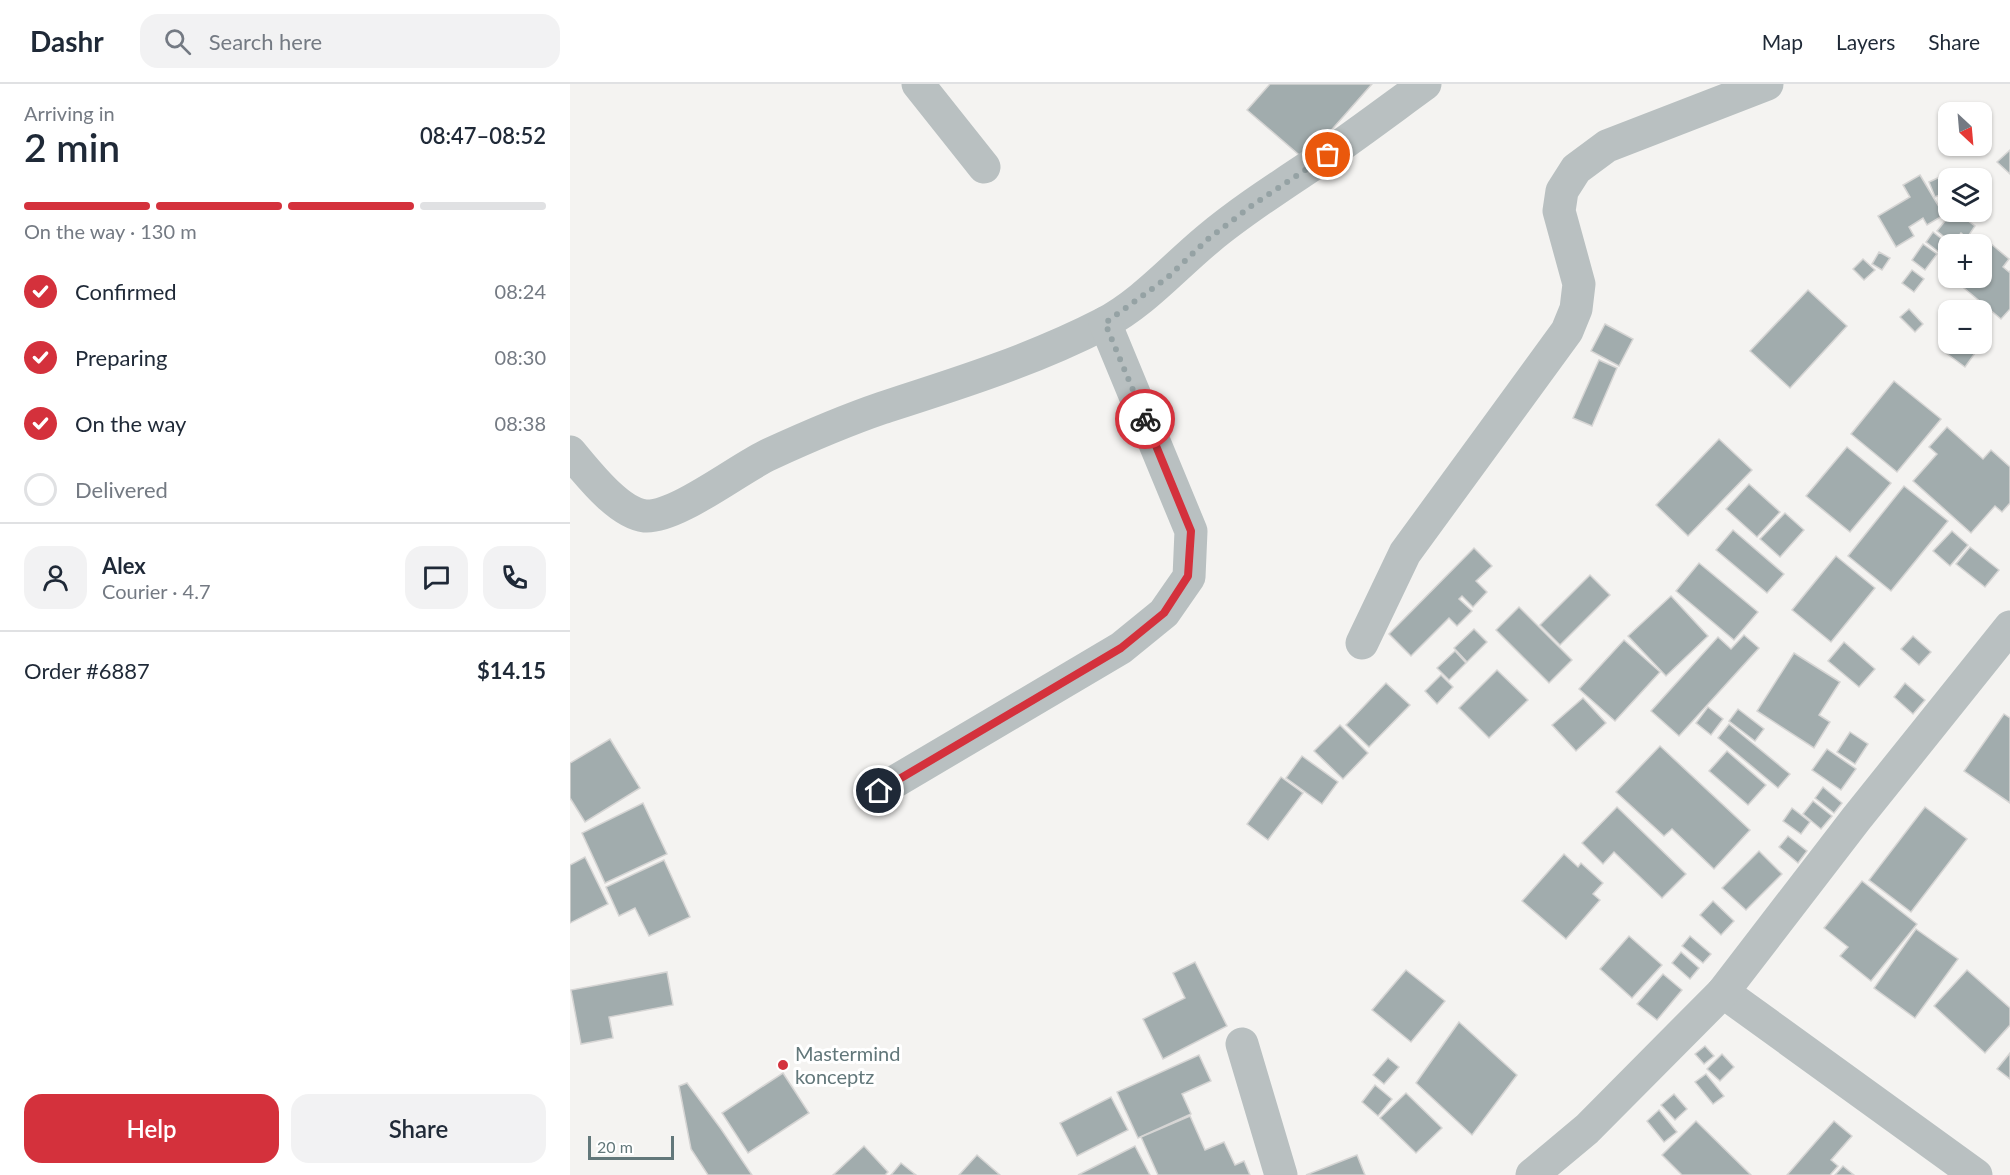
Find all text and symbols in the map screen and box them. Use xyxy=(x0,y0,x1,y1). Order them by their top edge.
search box xyxy=(140,14,560,68)
text: Dashr xyxy=(30,24,104,58)
icon: search xyxy=(161,25,194,58)
text: Search here xyxy=(209,28,322,55)
text: Map xyxy=(1762,29,1803,54)
text: Layers xyxy=(1836,29,1895,54)
text: Share xyxy=(1928,29,1980,54)
text: Arriving in xyxy=(24,101,115,125)
north arrow xyxy=(1938,102,1992,156)
map controls xyxy=(1938,102,1992,354)
text: 08:47–08:52 xyxy=(420,122,546,149)
text: 2 min xyxy=(24,124,120,170)
pin xyxy=(1302,129,1353,180)
icon: bag xyxy=(1311,138,1344,171)
button: layers xyxy=(1938,168,1992,222)
text: On the way · 130 m xyxy=(24,219,197,243)
button: + xyxy=(1938,234,1992,288)
icon: check xyxy=(24,275,57,308)
text: Confirmed xyxy=(75,278,177,305)
text: 08:24 xyxy=(495,279,546,303)
button: − xyxy=(1938,300,1992,354)
icon: check xyxy=(24,341,57,374)
text: Preparing xyxy=(75,344,167,371)
text: 08:30 xyxy=(495,345,546,369)
courier xyxy=(1115,389,1175,449)
icon: bike xyxy=(1129,403,1162,436)
icon: check xyxy=(24,407,57,440)
text: On the way xyxy=(75,410,186,437)
text: 08:38 xyxy=(495,411,546,435)
text: Delivered xyxy=(75,476,168,503)
button: person xyxy=(24,546,87,609)
button: chat xyxy=(405,546,468,609)
button: phone xyxy=(483,546,546,609)
text: Alex xyxy=(102,552,146,579)
text: Courier · 4.7 xyxy=(102,579,211,603)
text: Order #6887 xyxy=(24,657,150,684)
text: $14.15 xyxy=(477,657,546,684)
pin xyxy=(853,765,904,816)
icon: home xyxy=(862,774,895,807)
place label: Mastermind konceptz xyxy=(795,1041,900,1088)
marker: Mastermind konceptz xyxy=(776,1058,790,1072)
button: Help xyxy=(24,1094,279,1163)
button: Share xyxy=(291,1094,546,1163)
scale bar xyxy=(588,1133,674,1160)
text: 20 m xyxy=(597,1137,633,1156)

